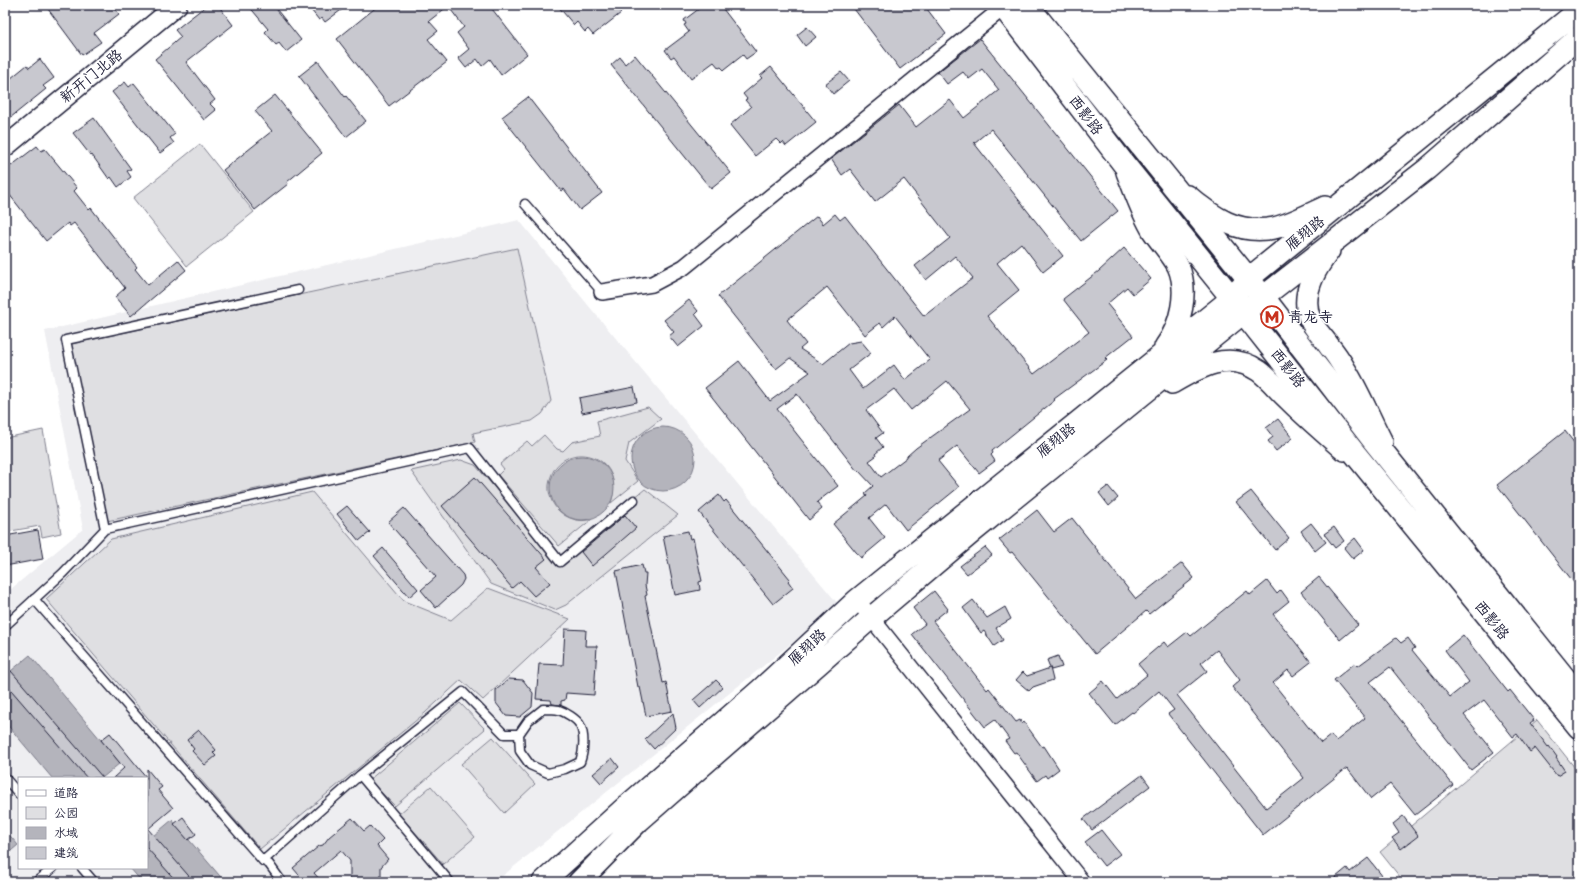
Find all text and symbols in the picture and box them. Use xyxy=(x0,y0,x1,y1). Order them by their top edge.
street label: 新开门北路 xyxy=(56,45,126,107)
street label: 西影路 xyxy=(1065,92,1107,138)
street label: 雁翔路 xyxy=(1282,212,1328,254)
metro station icon: 青龙寺 xyxy=(1259,304,1285,330)
place label: 青龙寺 xyxy=(1288,308,1333,326)
street label: 西影路 xyxy=(1267,345,1309,391)
street label: 雁翔路 xyxy=(1033,419,1079,461)
street label: 西影路 xyxy=(1471,597,1513,643)
street label: 雁翔路 xyxy=(784,625,830,669)
legend xyxy=(18,777,148,869)
text: 道路 xyxy=(54,786,78,800)
text: 公园 xyxy=(54,806,78,820)
text: 水域 xyxy=(54,826,78,840)
text: 建筑 xyxy=(54,846,78,860)

